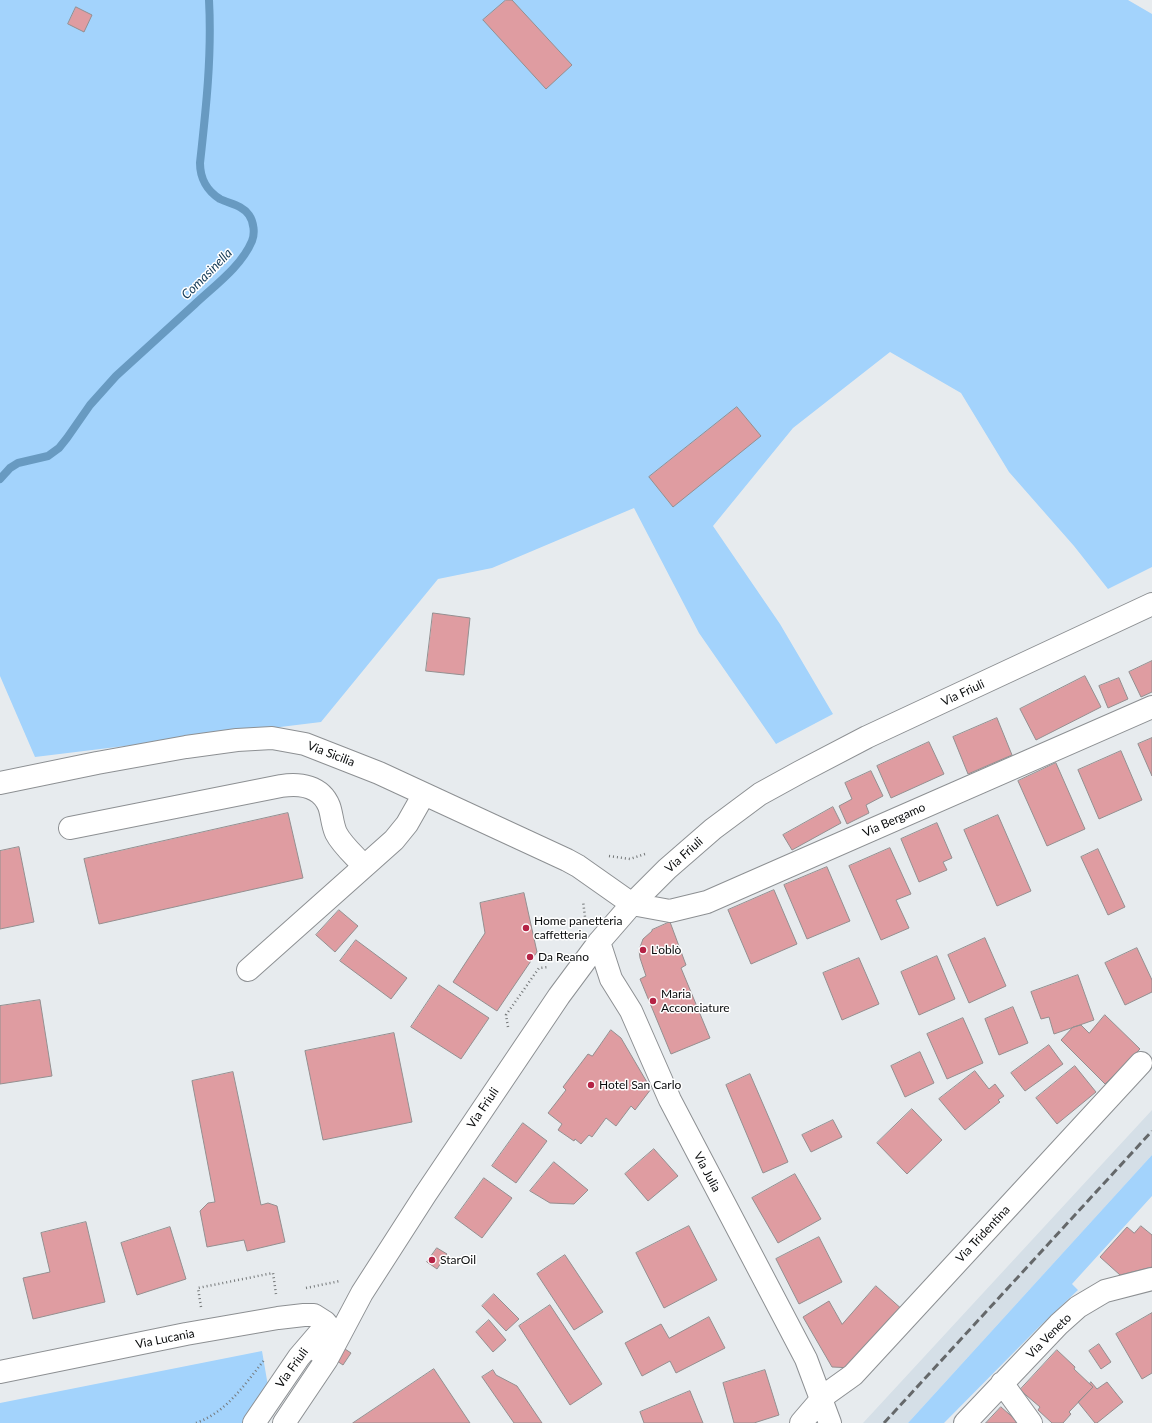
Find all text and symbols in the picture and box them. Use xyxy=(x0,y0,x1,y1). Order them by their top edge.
water label: Comasinella xyxy=(178,245,236,303)
street label: Via Friuli xyxy=(939,677,987,709)
street label: Via Sicilia xyxy=(305,738,357,770)
street label: Via Bergamo xyxy=(860,800,928,840)
street label: Via Friuli xyxy=(662,834,706,876)
place label: Home panetteria caffetteria xyxy=(534,914,622,942)
marker: Home panetteria caffetteria xyxy=(521,923,531,933)
place label: L'oblò xyxy=(651,943,681,957)
marker: L'oblò xyxy=(638,945,648,955)
place label: Da Reano xyxy=(538,950,589,964)
marker: Da Reano xyxy=(525,952,535,962)
place label: Maria Acconciature xyxy=(661,987,730,1015)
marker: Maria Acconciature xyxy=(648,996,658,1006)
place label: Hotel San Carlo xyxy=(599,1078,681,1092)
marker: Hotel San Carlo xyxy=(586,1080,596,1090)
street label: Via Friuli xyxy=(464,1085,502,1131)
street label: Via Julia xyxy=(690,1150,724,1194)
street label: Via Tridentina xyxy=(953,1202,1013,1266)
place label: StarOil xyxy=(440,1253,476,1267)
marker: StarOil xyxy=(427,1255,437,1265)
street label: Via Veneto xyxy=(1024,1311,1074,1361)
street label: Via Lucania xyxy=(134,1326,196,1352)
street label: Via Friuli xyxy=(273,1345,311,1391)

